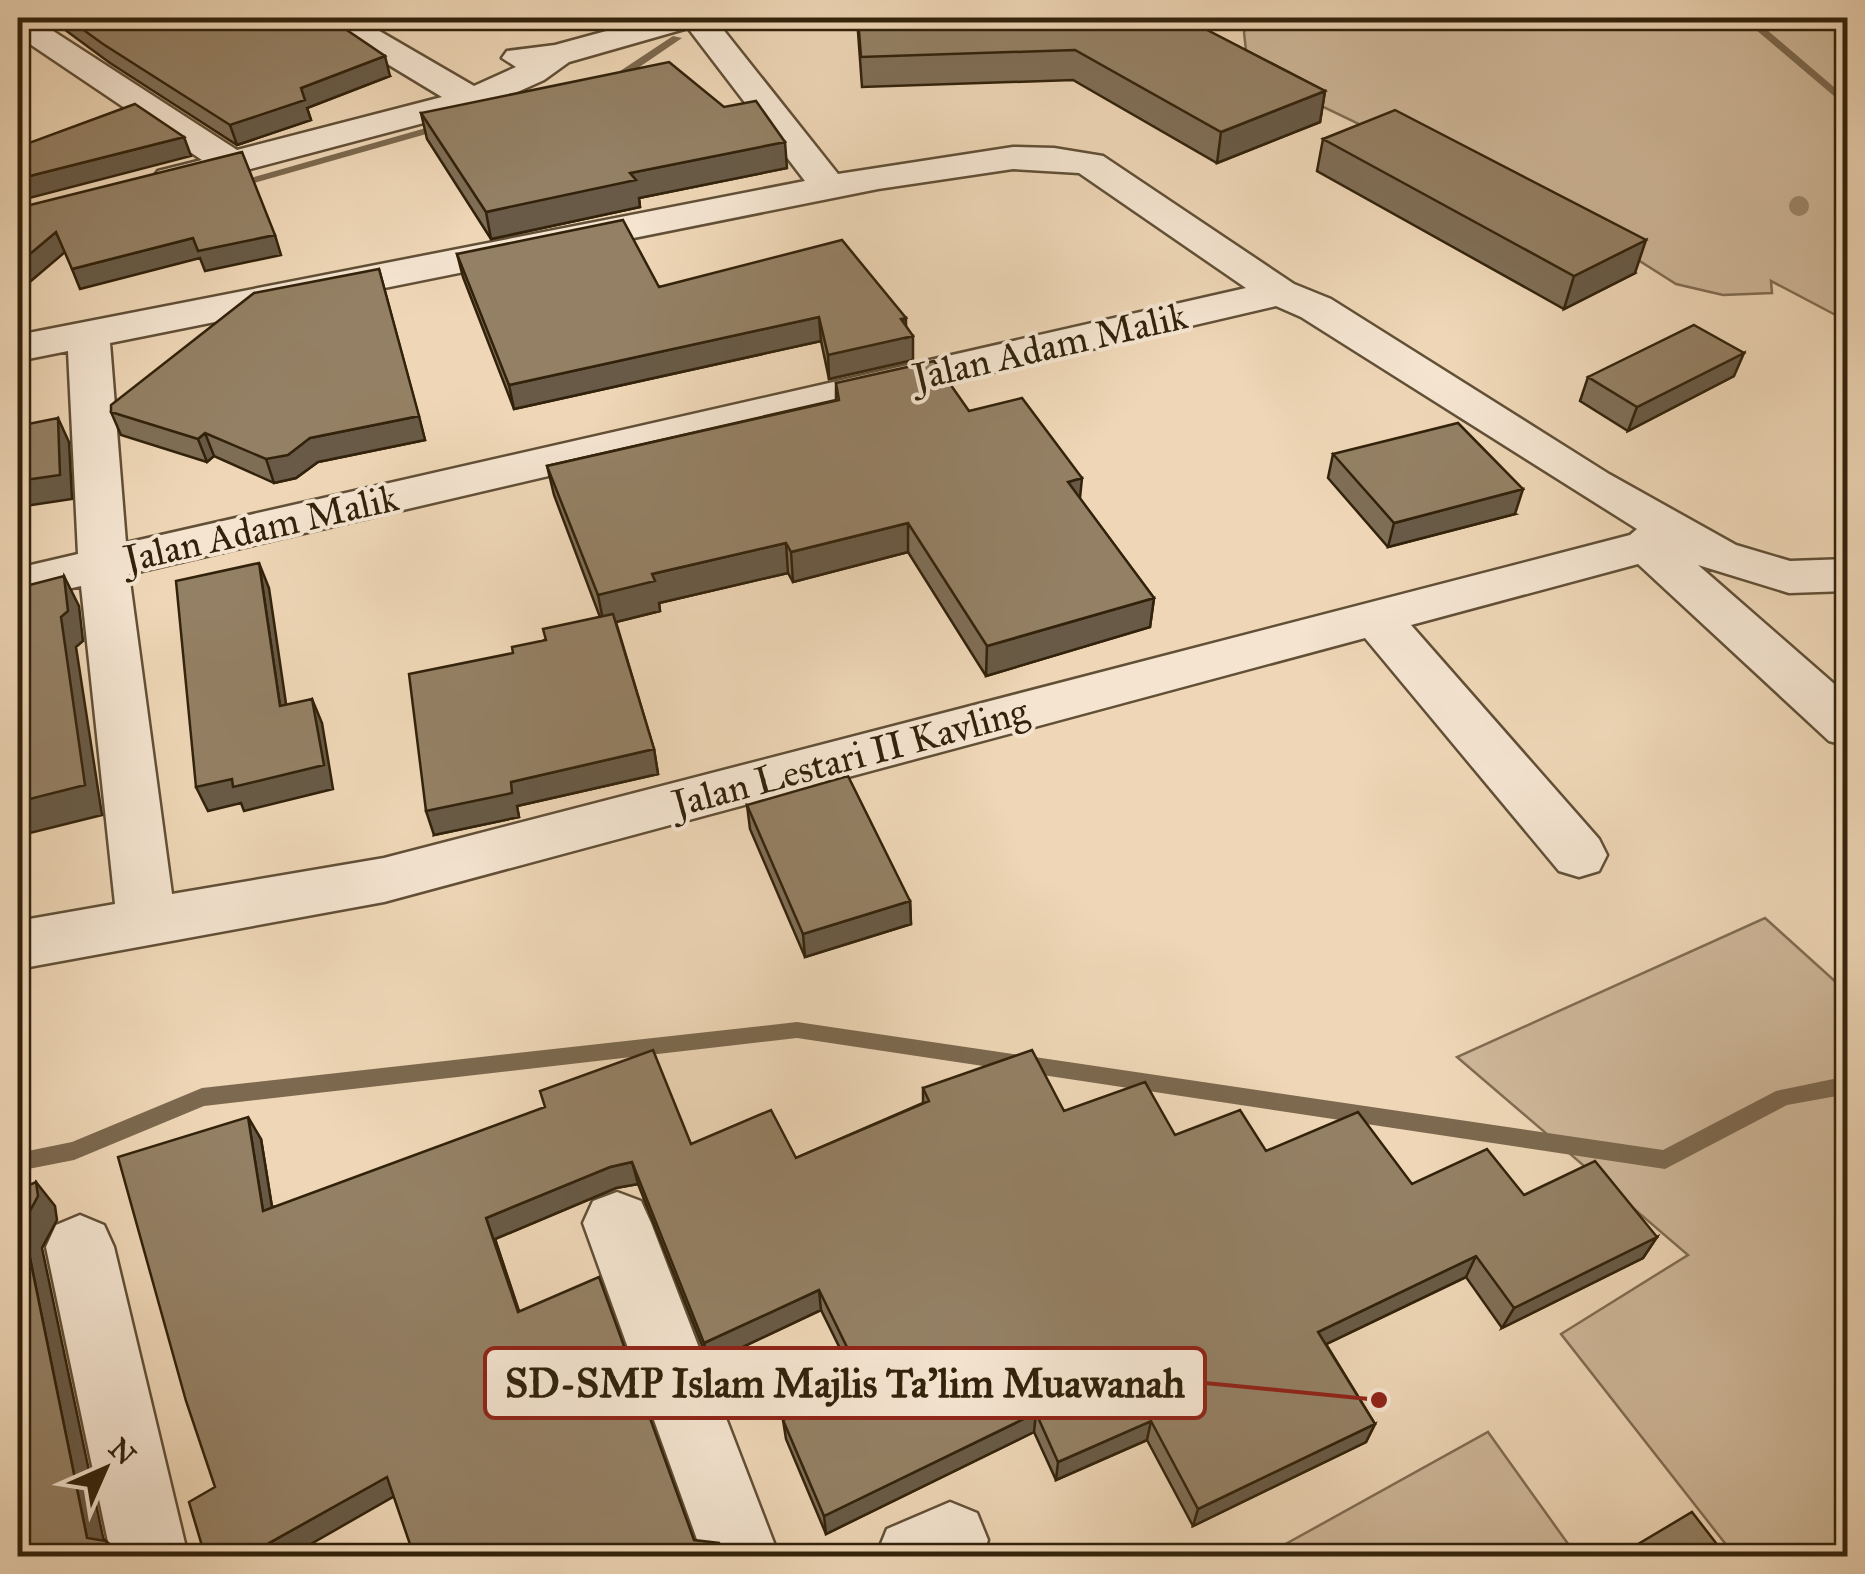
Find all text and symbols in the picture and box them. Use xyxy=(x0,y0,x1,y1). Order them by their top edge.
street label: Jalan Adam Malik xyxy=(905,292,1192,402)
street label: Jalan Adam Malik xyxy=(116,474,403,584)
street label: Jalan Lestari II Kavling xyxy=(663,687,1033,829)
callout: SD-SMP Islam Majlis Ta'lim Muawanah xyxy=(485,1348,1205,1418)
text: SD-SMP Islam Majlis Ta'lim Muawanah xyxy=(505,1359,1186,1408)
north arrow xyxy=(55,1419,155,1519)
text: N xyxy=(102,1431,143,1473)

